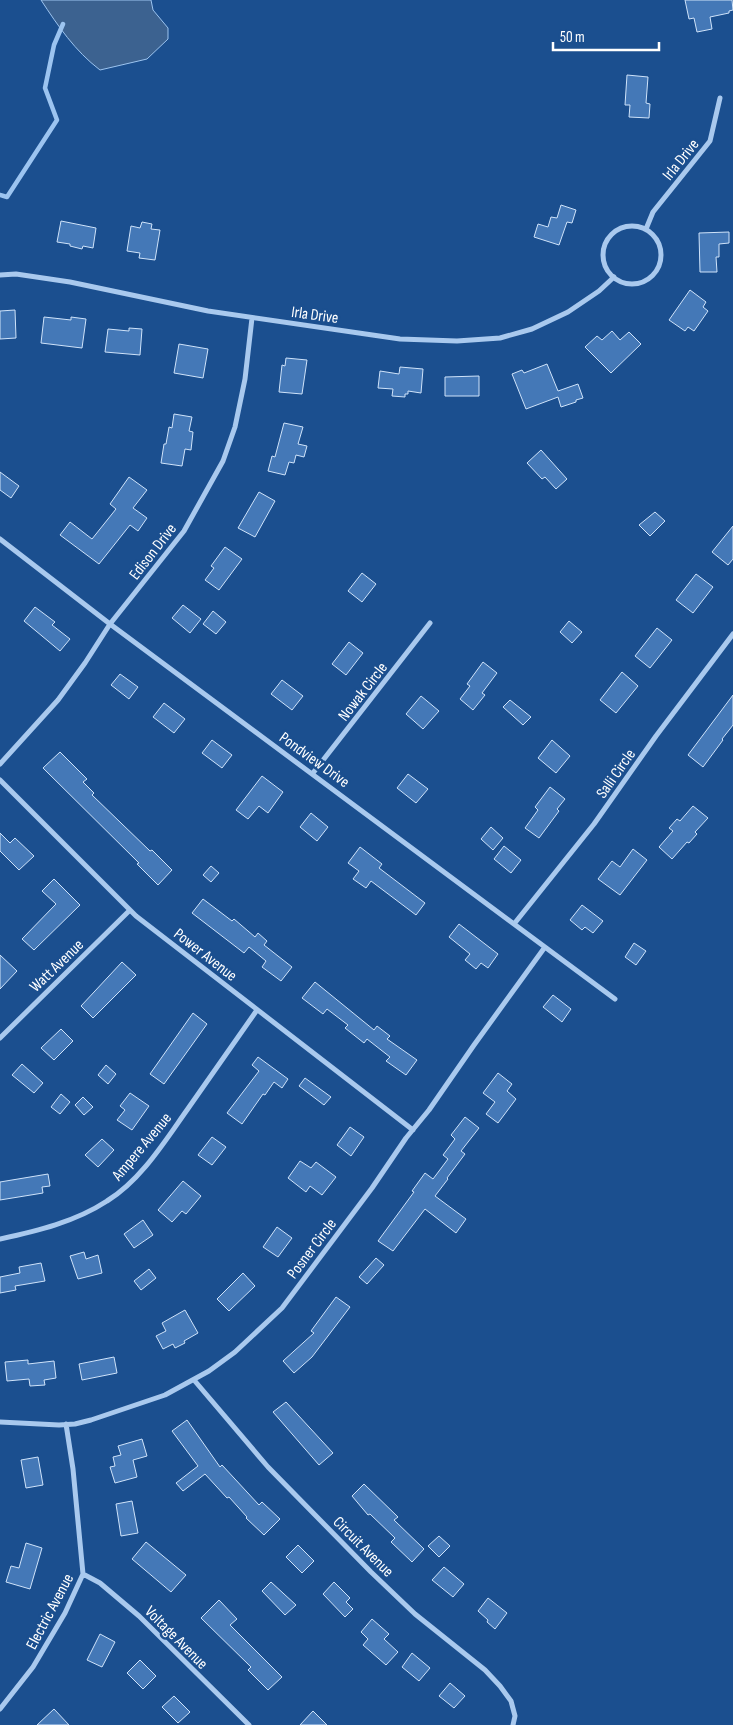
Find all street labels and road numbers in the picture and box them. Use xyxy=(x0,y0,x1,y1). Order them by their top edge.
street label: Irla Drive xyxy=(659,136,703,184)
street label: Irla Drive xyxy=(290,303,340,328)
street label: Edison Drive xyxy=(125,520,181,584)
street label: Nowak Circle xyxy=(334,659,392,725)
street label: Pondview Drive xyxy=(275,728,353,792)
street label: Salli Circle xyxy=(592,746,640,802)
street label: Power Avenue xyxy=(170,925,240,986)
street label: Watt Avenue xyxy=(26,936,88,996)
street label: Ampere Avenue xyxy=(108,1109,176,1186)
street label: Posner Circle xyxy=(283,1215,341,1283)
street label: Circuit Avenue xyxy=(329,1513,397,1581)
street label: Electric Avenue xyxy=(22,1571,78,1653)
street label: Voltage Avenue xyxy=(140,1602,212,1674)

